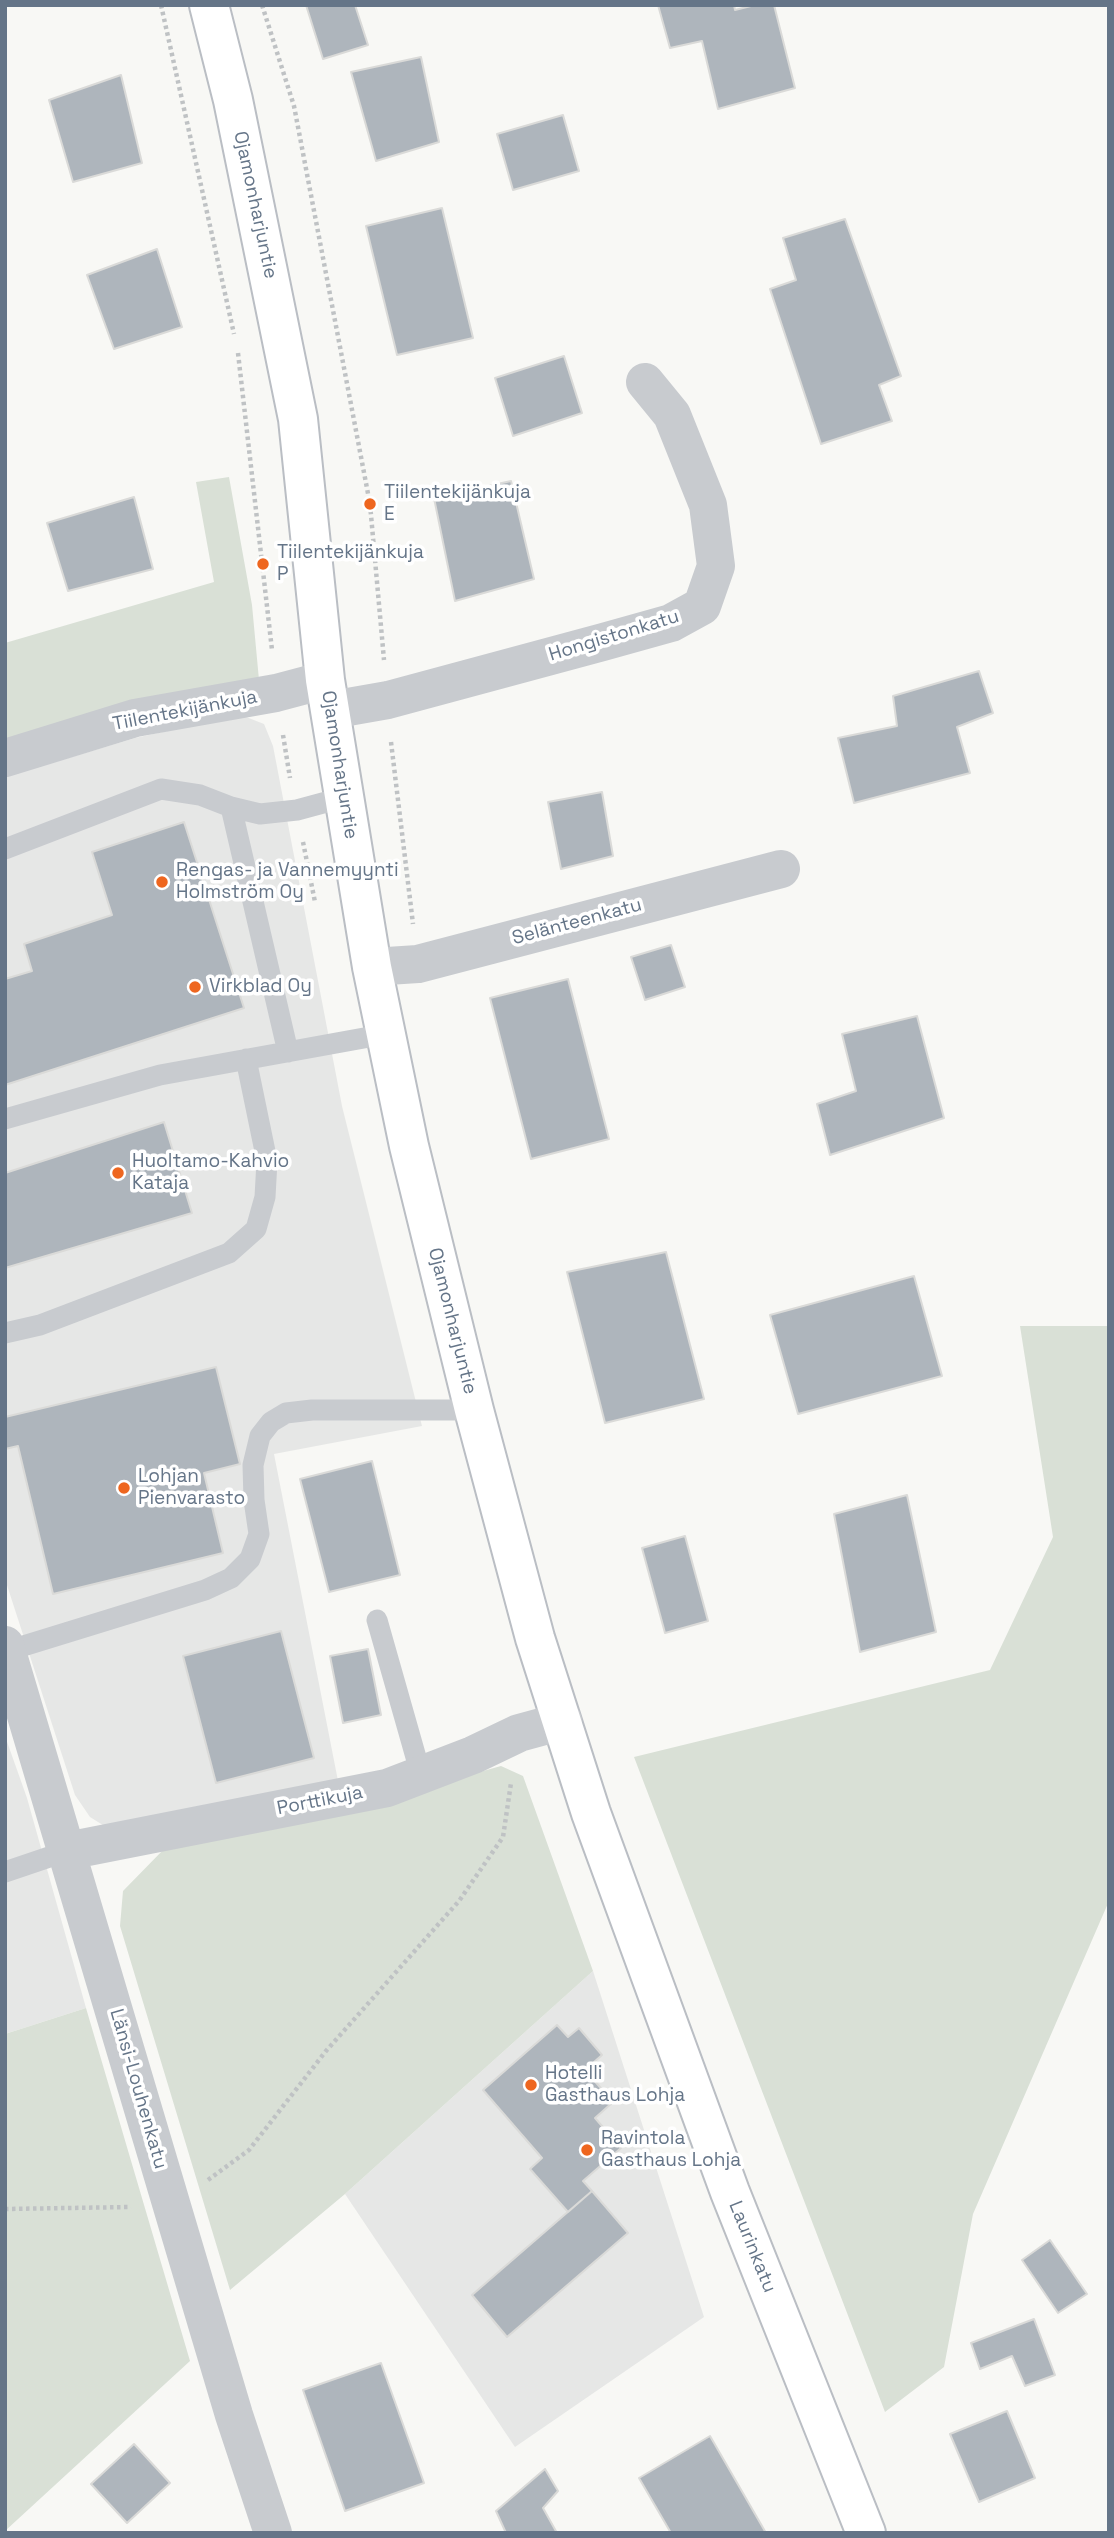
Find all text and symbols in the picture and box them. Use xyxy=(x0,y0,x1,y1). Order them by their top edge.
street label: Ojamonharjuntie xyxy=(228,129,282,281)
place label: Tiilentekijänkuja E xyxy=(384,482,531,526)
marker: Tiilentekijänkuja E xyxy=(362,496,378,512)
place label: Tiilentekijänkuja P xyxy=(277,542,424,586)
marker: Tiilentekijänkuja P xyxy=(255,556,271,572)
street label: Hongistonkatu xyxy=(546,605,682,667)
street label: Tiilentekijänkuja xyxy=(111,686,259,736)
street label: Ojamonharjuntie xyxy=(316,689,362,841)
place label: Rengas- ja Vannemyynti Holmström Oy xyxy=(176,860,399,904)
marker: Rengas- ja Vannemyynti Holmström Oy xyxy=(154,874,170,890)
street label: Selänteenkatu xyxy=(510,894,644,950)
place label: Virkblad Oy xyxy=(209,976,312,998)
marker: Virkblad Oy xyxy=(187,979,203,995)
place label: Huoltamo-Kahvio Kataja xyxy=(132,1151,289,1195)
marker: Huoltamo-Kahvio Kataja xyxy=(110,1165,126,1181)
street label: Ojamonharjuntie xyxy=(423,1245,481,1397)
place label: Lohjan Pienvarasto xyxy=(138,1466,245,1510)
marker: Lohjan Pienvarasto xyxy=(116,1480,132,1496)
street label: Porttikuja xyxy=(275,1782,365,1820)
street label: Länsi-Louhenkatu xyxy=(104,2006,172,2172)
place label: Hotelli Gasthaus Lohja xyxy=(545,2063,685,2107)
marker: Hotelli Gasthaus Lohja xyxy=(523,2077,539,2093)
place label: Ravintola Gasthaus Lohja xyxy=(601,2128,741,2172)
marker: Ravintola Gasthaus Lohja xyxy=(579,2142,595,2158)
street label: Laurinkatu xyxy=(723,2198,781,2296)

